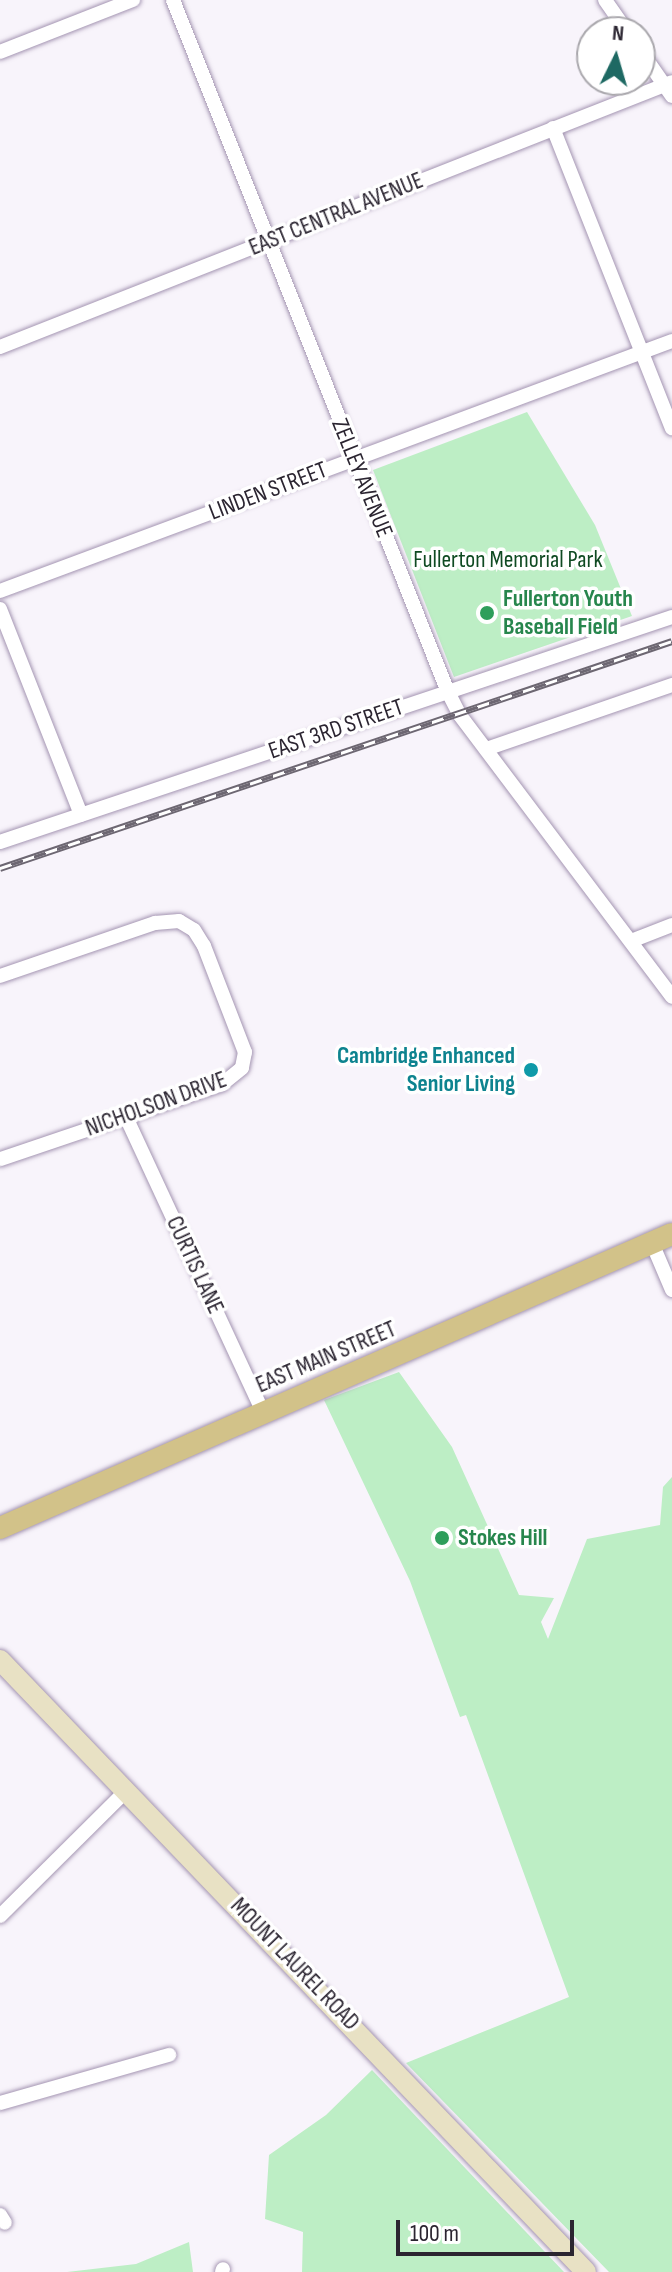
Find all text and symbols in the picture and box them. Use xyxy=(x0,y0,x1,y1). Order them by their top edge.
north arrow xyxy=(576,16,656,96)
text: N xyxy=(611,20,625,48)
street label: EAST CENTRAL AVENUE xyxy=(245,166,427,262)
street label: ZELLEY AVENUE xyxy=(325,414,399,542)
street label: LINDEN STREET xyxy=(205,455,331,527)
park label: Fullerton Memorial Park xyxy=(413,546,603,574)
place label: Fullerton Youth Baseball Field xyxy=(503,585,633,641)
marker: Fullerton Youth Baseball Field xyxy=(478,604,496,622)
street label: EAST 3RD STREET xyxy=(265,692,407,766)
place label: Cambridge Enhanced Senior Living xyxy=(337,1042,515,1098)
marker: Cambridge Enhanced Senior Living xyxy=(522,1061,540,1079)
street label: NICHOLSON DRIVE xyxy=(81,1065,231,1143)
street label: CURTIS LANE xyxy=(160,1212,230,1318)
street label: EAST MAIN STREET xyxy=(252,1315,400,1399)
place label: Stokes Hill xyxy=(458,1524,547,1552)
marker: Stokes Hill xyxy=(433,1529,451,1547)
street label: MOUNT LAUREL ROAD xyxy=(224,1892,366,2036)
scale bar xyxy=(400,2204,578,2254)
text: 100 m xyxy=(410,2219,459,2248)

